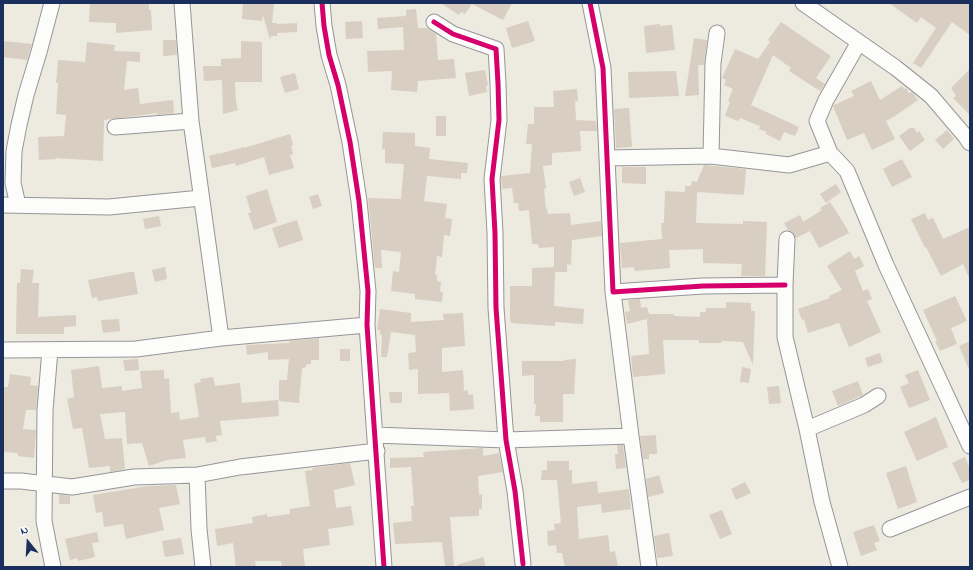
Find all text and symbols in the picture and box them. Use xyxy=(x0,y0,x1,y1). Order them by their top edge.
north arrow xyxy=(8,522,48,562)
text: N xyxy=(18,522,30,539)

